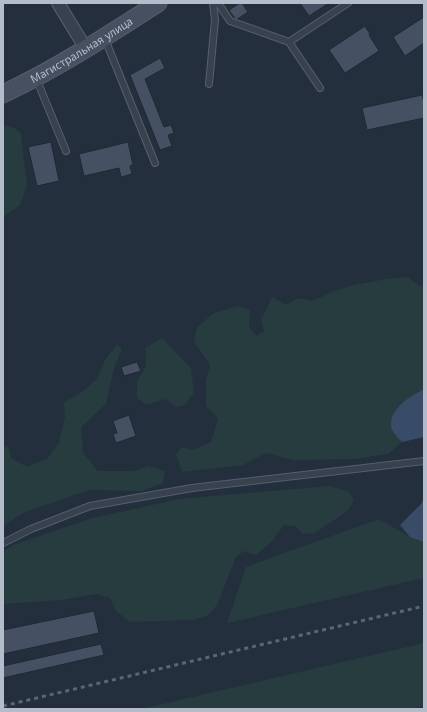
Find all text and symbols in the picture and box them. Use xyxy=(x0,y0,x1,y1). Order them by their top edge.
street label: Магистральная улица xyxy=(27,13,135,86)

